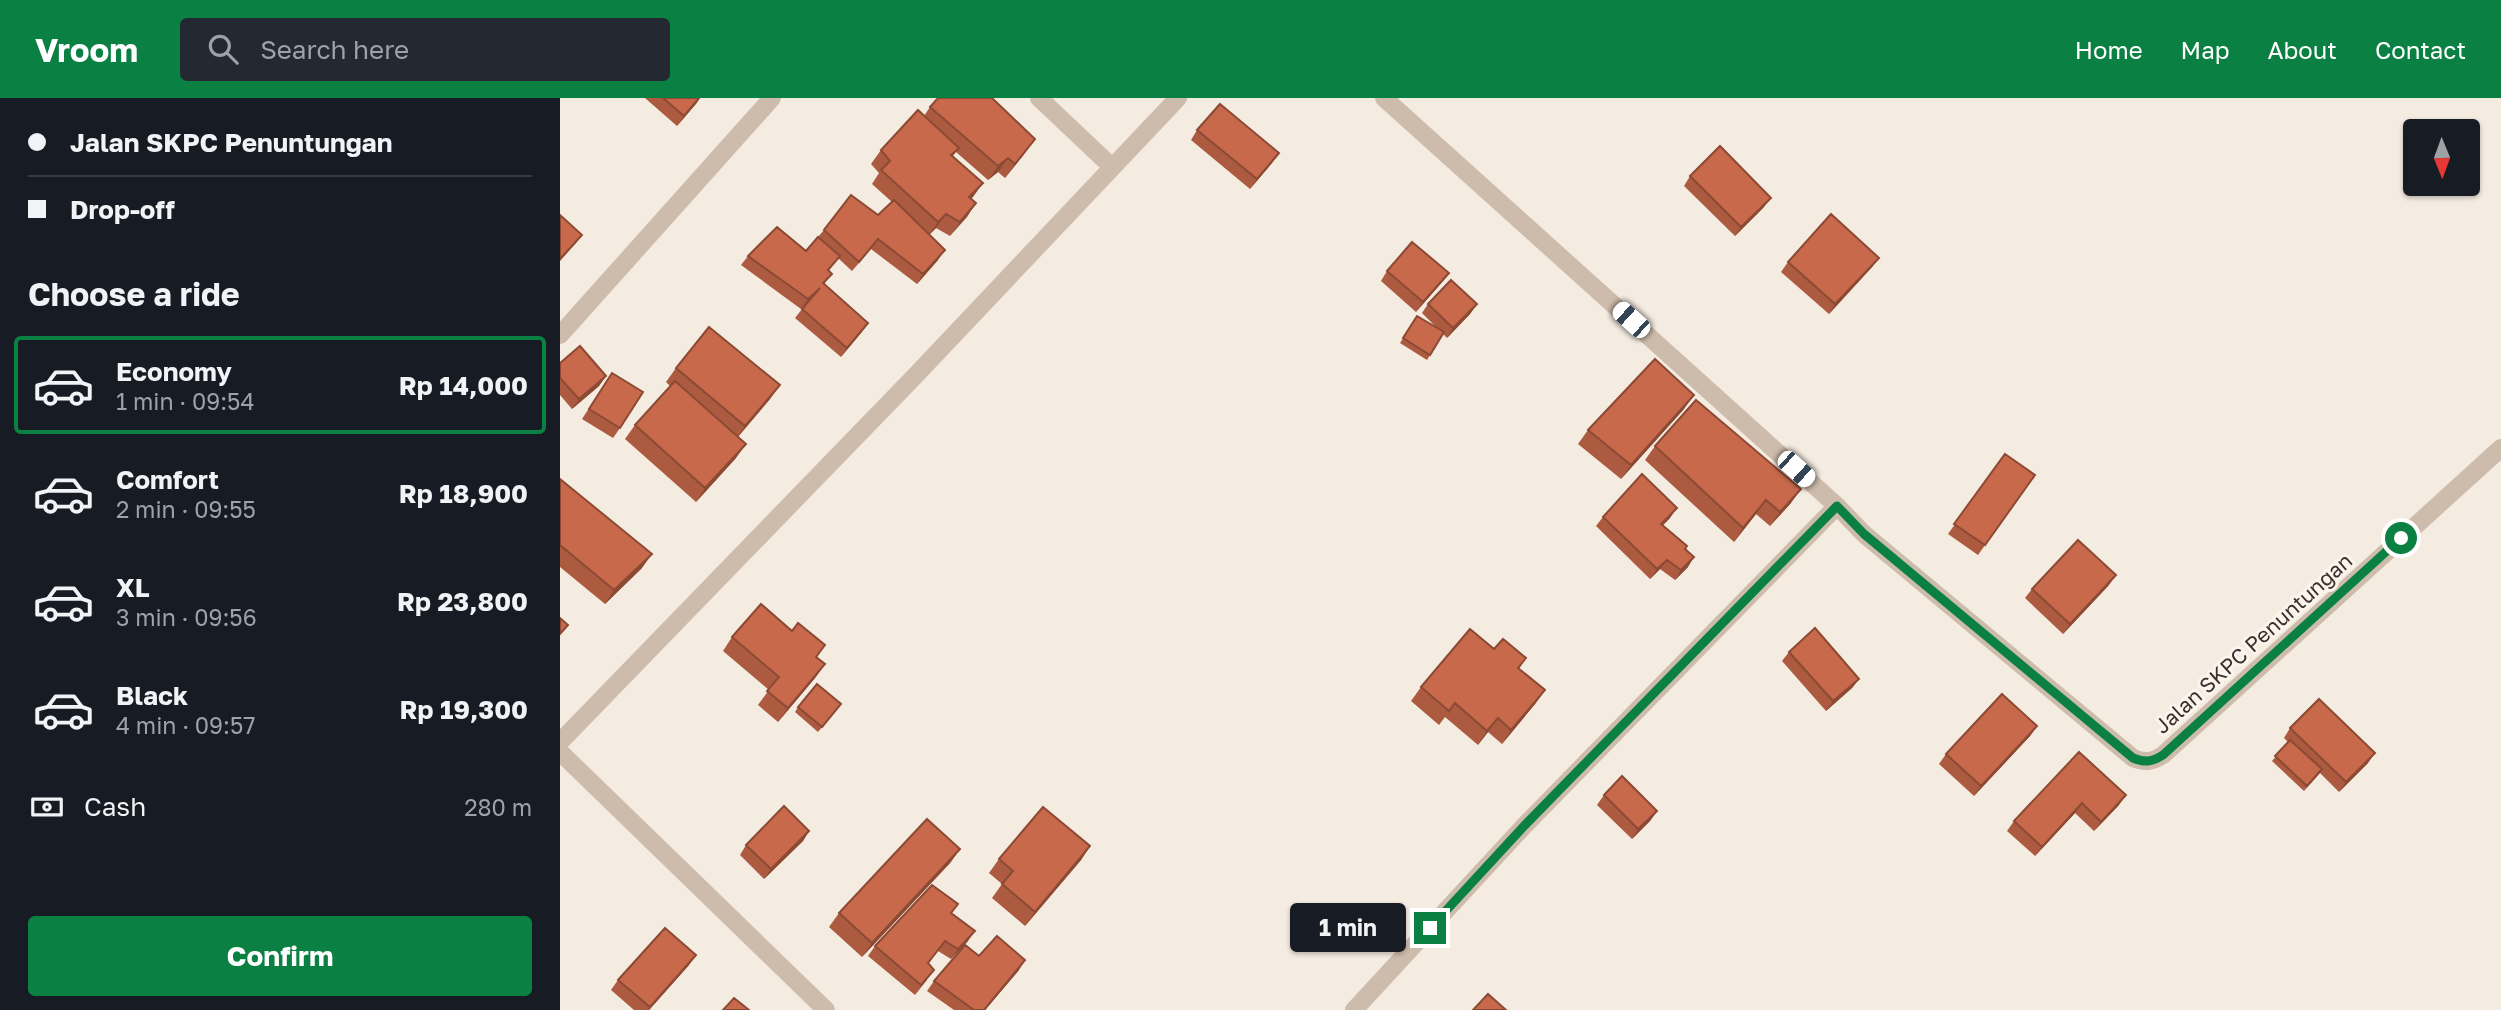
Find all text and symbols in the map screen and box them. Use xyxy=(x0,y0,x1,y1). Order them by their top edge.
search box xyxy=(180,18,670,81)
text: Vroom xyxy=(35,30,138,69)
icon: search xyxy=(204,30,242,68)
text: Search here xyxy=(260,34,409,65)
text: Home xyxy=(2075,35,2143,64)
text: Map xyxy=(2181,35,2230,64)
text: About xyxy=(2268,35,2337,64)
text: Contact xyxy=(2375,35,2466,64)
north arrow xyxy=(2403,119,2480,196)
map controls xyxy=(2403,119,2480,196)
text: Jalan SKPC Penuntungan xyxy=(70,127,392,158)
text: Drop-off xyxy=(70,194,175,225)
text: Choose a ride xyxy=(28,275,240,313)
car xyxy=(1609,298,1654,342)
icon: car xyxy=(32,354,95,417)
text: Economy xyxy=(116,356,232,387)
text: Rp 14,000 xyxy=(399,370,528,401)
text: 1 min · 09:54 xyxy=(116,387,254,415)
car xyxy=(1774,447,1819,491)
icon: car xyxy=(32,462,95,525)
text: Comfort xyxy=(116,464,219,495)
text: Rp 18,900 xyxy=(399,478,528,509)
text: 2 min · 09:55 xyxy=(116,495,256,523)
route start xyxy=(2385,522,2417,554)
street label: Jalan SKPC Penuntungan xyxy=(2149,547,2357,739)
icon: car xyxy=(32,570,95,633)
text: XL xyxy=(116,572,150,603)
text: Rp 23,800 xyxy=(397,586,528,617)
text: 3 min · 09:56 xyxy=(116,603,257,631)
icon: car xyxy=(32,678,95,741)
text: Black xyxy=(116,680,188,711)
text: Rp 19,300 xyxy=(400,694,528,725)
text: 4 min · 09:57 xyxy=(116,711,255,739)
icon: cash xyxy=(28,788,66,826)
text: Cash xyxy=(84,791,146,822)
text: 280 m xyxy=(464,793,532,821)
callout: 1 min xyxy=(1290,904,1406,952)
route end xyxy=(1414,912,1446,944)
text: 1 min xyxy=(1319,913,1377,941)
button: Confirm xyxy=(28,916,532,996)

